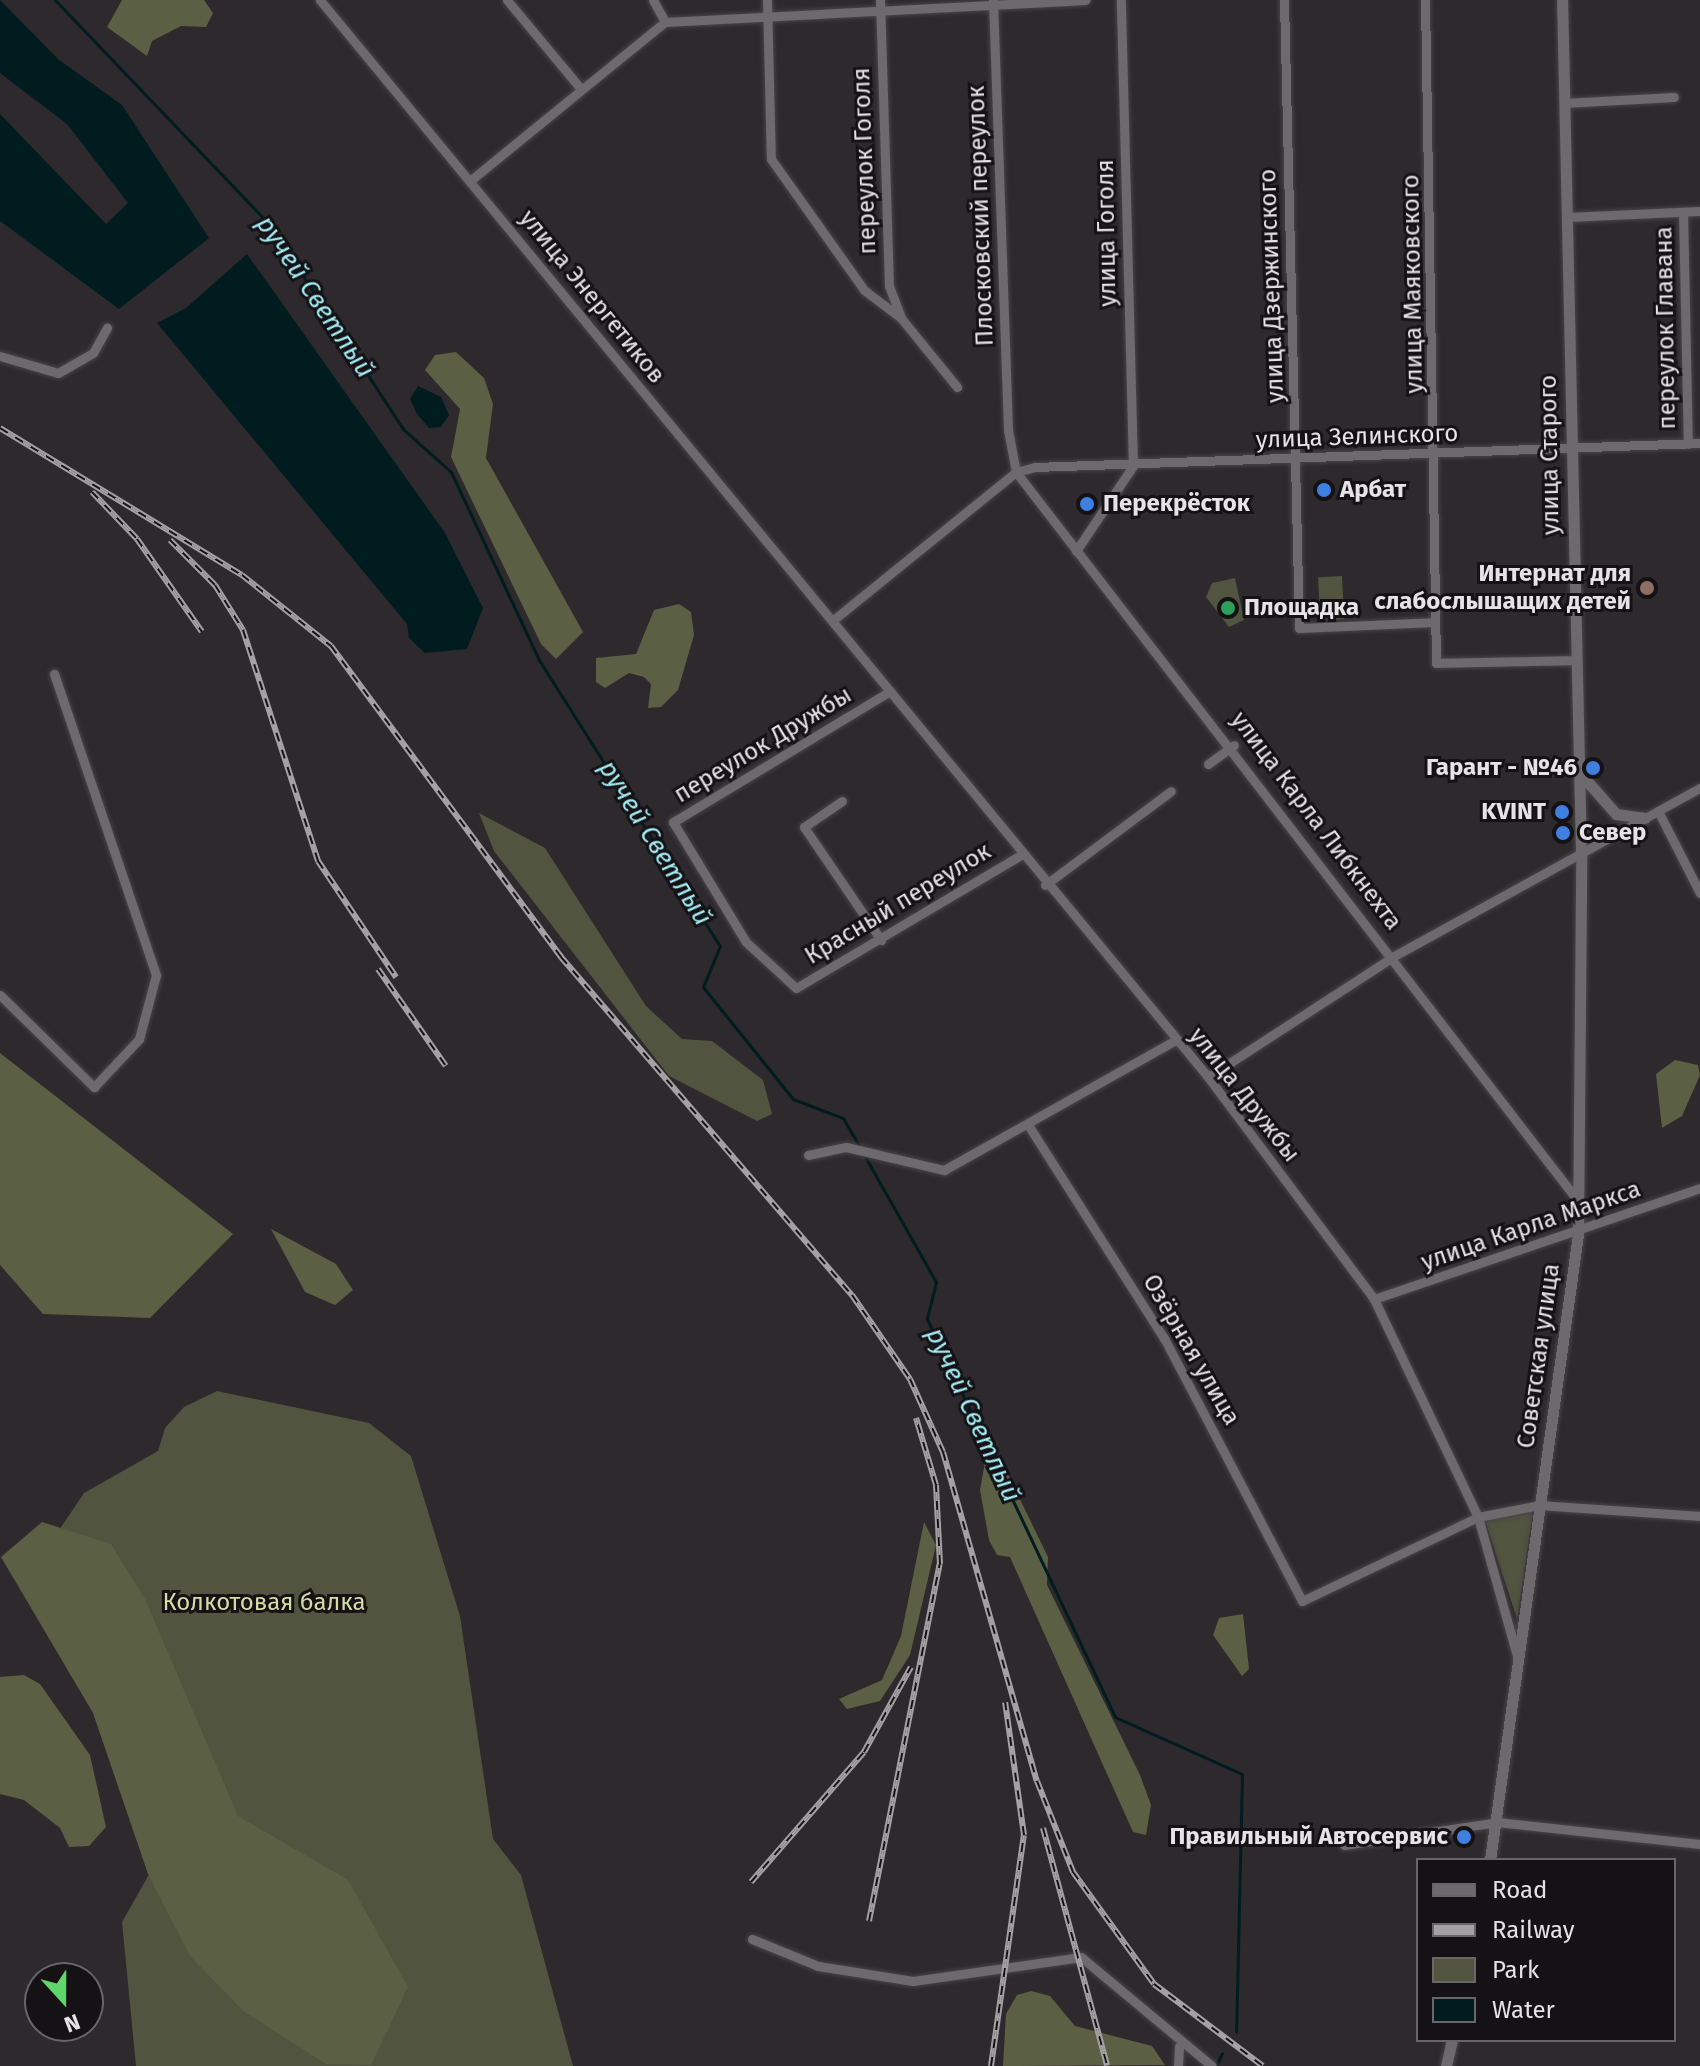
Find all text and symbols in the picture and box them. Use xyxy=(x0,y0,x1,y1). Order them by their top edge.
street label: переулок Гоголя xyxy=(847,67,883,255)
street label: Плосковский переулок xyxy=(962,85,1000,347)
street label: улица Гоголя xyxy=(1091,159,1123,307)
street label: улица Дзержинского xyxy=(1254,168,1290,404)
street label: улица Маяковского xyxy=(1397,174,1429,394)
street label: улица Энергетиков xyxy=(513,204,671,390)
water label: ручей Светлый xyxy=(249,210,381,384)
street label: переулок Главана xyxy=(1650,226,1682,430)
street label: улица Старого xyxy=(1534,375,1566,535)
street label: улица Зелинского xyxy=(1255,419,1459,455)
place label: Арбат xyxy=(1340,476,1406,504)
marker: Арбат xyxy=(1315,481,1333,499)
place label: Перекрёсток xyxy=(1103,490,1250,518)
marker: Перекрёсток xyxy=(1078,495,1096,513)
place label: Интернат для слабослышащих детей xyxy=(1374,560,1631,616)
marker: Интернат для слабослышащих детей xyxy=(1638,579,1656,597)
place label: Площадка xyxy=(1244,594,1359,622)
marker: Площадка xyxy=(1219,599,1237,617)
street label: переулок Дружбы xyxy=(669,681,857,809)
street label: улица Карла Либкнехта xyxy=(1225,706,1407,936)
place label: Гарант - №46 xyxy=(1426,754,1577,782)
water label: ручей Светлый xyxy=(592,755,718,931)
marker: Гарант - №46 xyxy=(1584,759,1602,777)
place label: KVINT xyxy=(1481,798,1546,826)
marker: KVINT xyxy=(1553,803,1571,821)
place label: Север xyxy=(1579,819,1646,847)
marker: Север xyxy=(1554,824,1572,842)
street label: Красный переулок xyxy=(800,837,996,971)
street label: улица Дружбы xyxy=(1183,1022,1305,1168)
street label: улица Карла Маркса xyxy=(1418,1175,1644,1277)
street label: Советская улица xyxy=(1512,1262,1566,1450)
street label: Озёрная улица xyxy=(1136,1269,1246,1431)
water label: ручей Светлый xyxy=(919,1323,1027,1507)
park label: Колкотовая балка xyxy=(163,1589,365,1617)
place label: Правильный Автосервис xyxy=(1169,1823,1448,1851)
marker: Правильный Автосервис xyxy=(1455,1828,1473,1846)
legend xyxy=(1416,1858,1676,2042)
text: Road xyxy=(1492,1876,1547,1904)
text: Railway xyxy=(1492,1916,1575,1944)
text: Park xyxy=(1492,1956,1539,1984)
north arrow xyxy=(24,1962,104,2042)
text: Water xyxy=(1492,1996,1555,2024)
text: N xyxy=(60,2008,84,2038)

